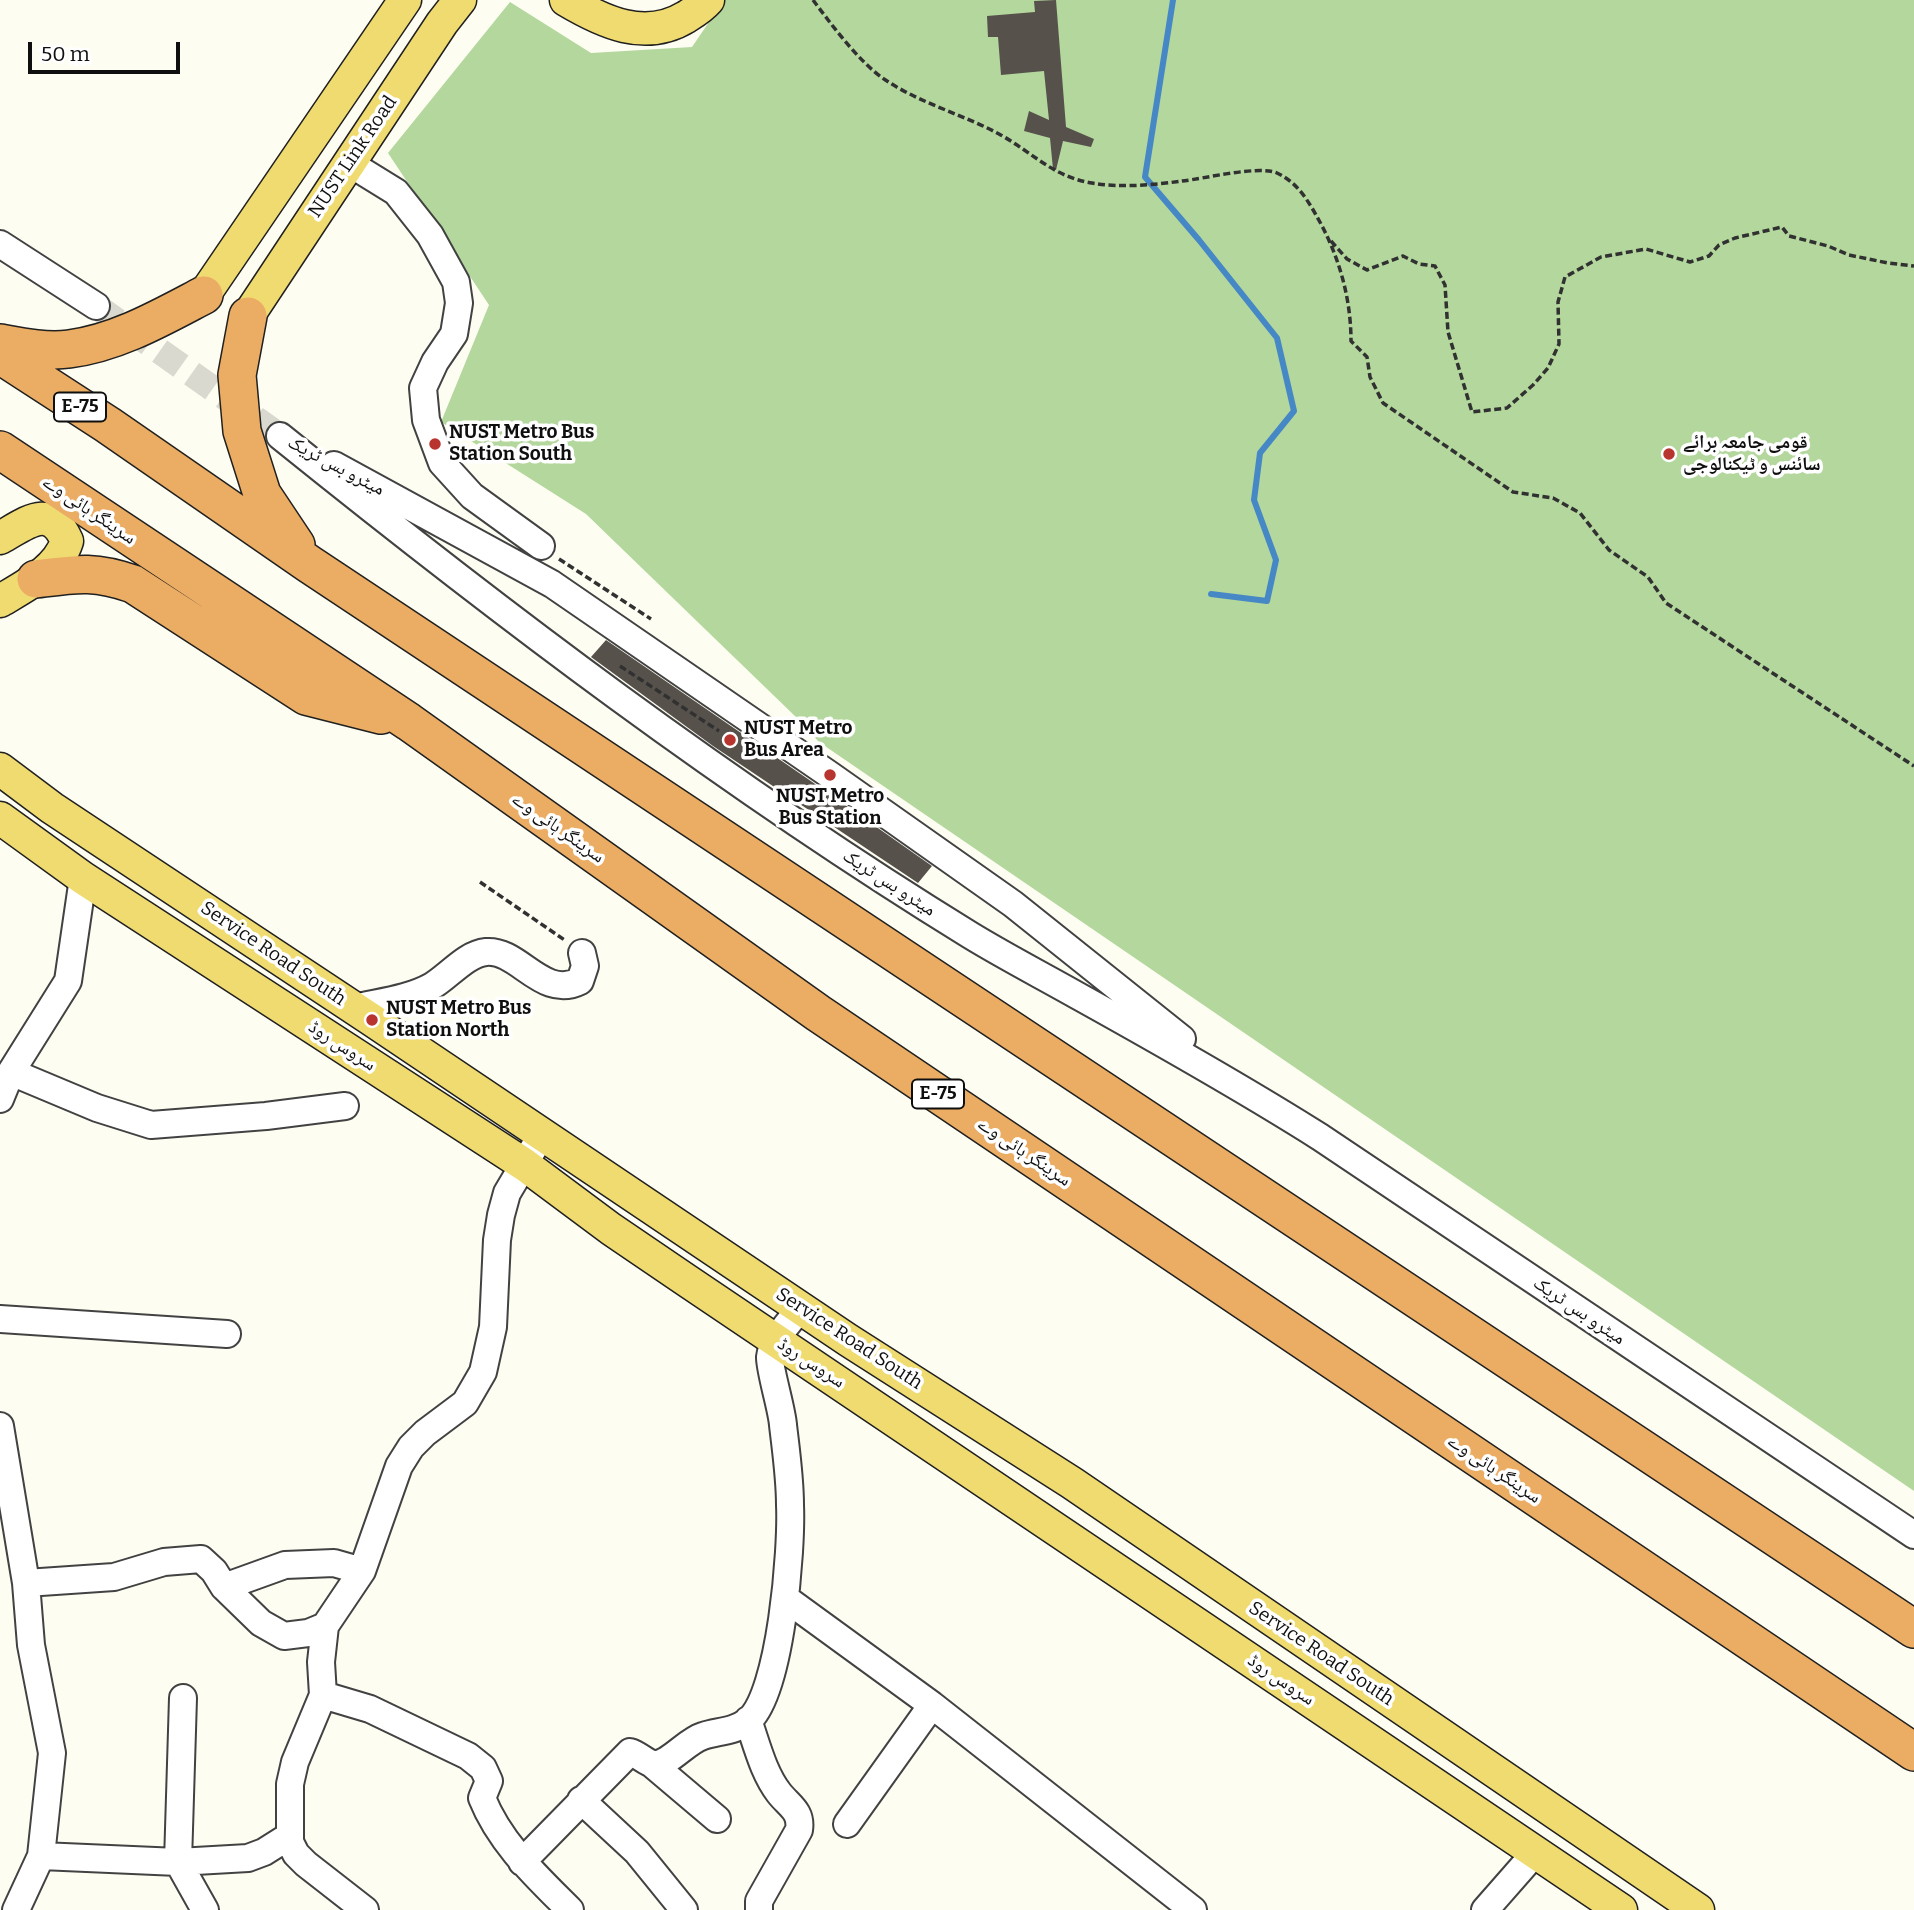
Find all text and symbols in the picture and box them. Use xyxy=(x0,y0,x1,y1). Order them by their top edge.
scale bar xyxy=(32,28,184,72)
text: 50 m xyxy=(41,41,90,67)
street label: NUST Link Road xyxy=(304,92,402,222)
road number: E-75 xyxy=(54,393,106,422)
place label: NUST Metro Bus Station South xyxy=(449,422,594,466)
street label: میٹرو بس ٹریک xyxy=(284,431,388,501)
place label: قومی جامعہ برائے سائنس و ٹیکنالوجی xyxy=(1683,432,1821,476)
marker: NUST Metro Bus Station South xyxy=(427,436,443,452)
marker: قومی جامعہ برائے سائنس و ٹیکنالوجی xyxy=(1661,446,1677,462)
street label: سرینگر ہائی وے xyxy=(38,470,140,550)
place label: NUST Metro Bus Area xyxy=(744,718,853,762)
marker: NUST Metro Bus Area xyxy=(722,732,738,748)
marker: NUST Metro Bus Station xyxy=(822,767,838,783)
place label: NUST Metro Bus Station xyxy=(776,786,884,830)
street label: سرینگر ہائی وے xyxy=(507,788,609,868)
street label: میٹرو بس ٹریک xyxy=(838,844,940,922)
street label: Service Road South xyxy=(196,897,350,1011)
place label: NUST Metro Bus Station North xyxy=(386,998,531,1042)
marker: NUST Metro Bus Station North xyxy=(364,1012,380,1028)
street label: سروس روڈ xyxy=(304,1016,380,1076)
road number: E-75 xyxy=(912,1079,964,1108)
street label: سرینگر ہائی وے xyxy=(973,1112,1075,1192)
street label: میٹرو بس ٹریک xyxy=(1528,1272,1630,1350)
street label: Service Road South xyxy=(771,1283,927,1395)
street label: سروس روڈ xyxy=(773,1333,849,1393)
street label: سرینگر ہائی وے xyxy=(1443,1429,1545,1509)
street label: Service Road South xyxy=(1244,1597,1398,1711)
street label: سروس روڈ xyxy=(1243,1649,1319,1711)

